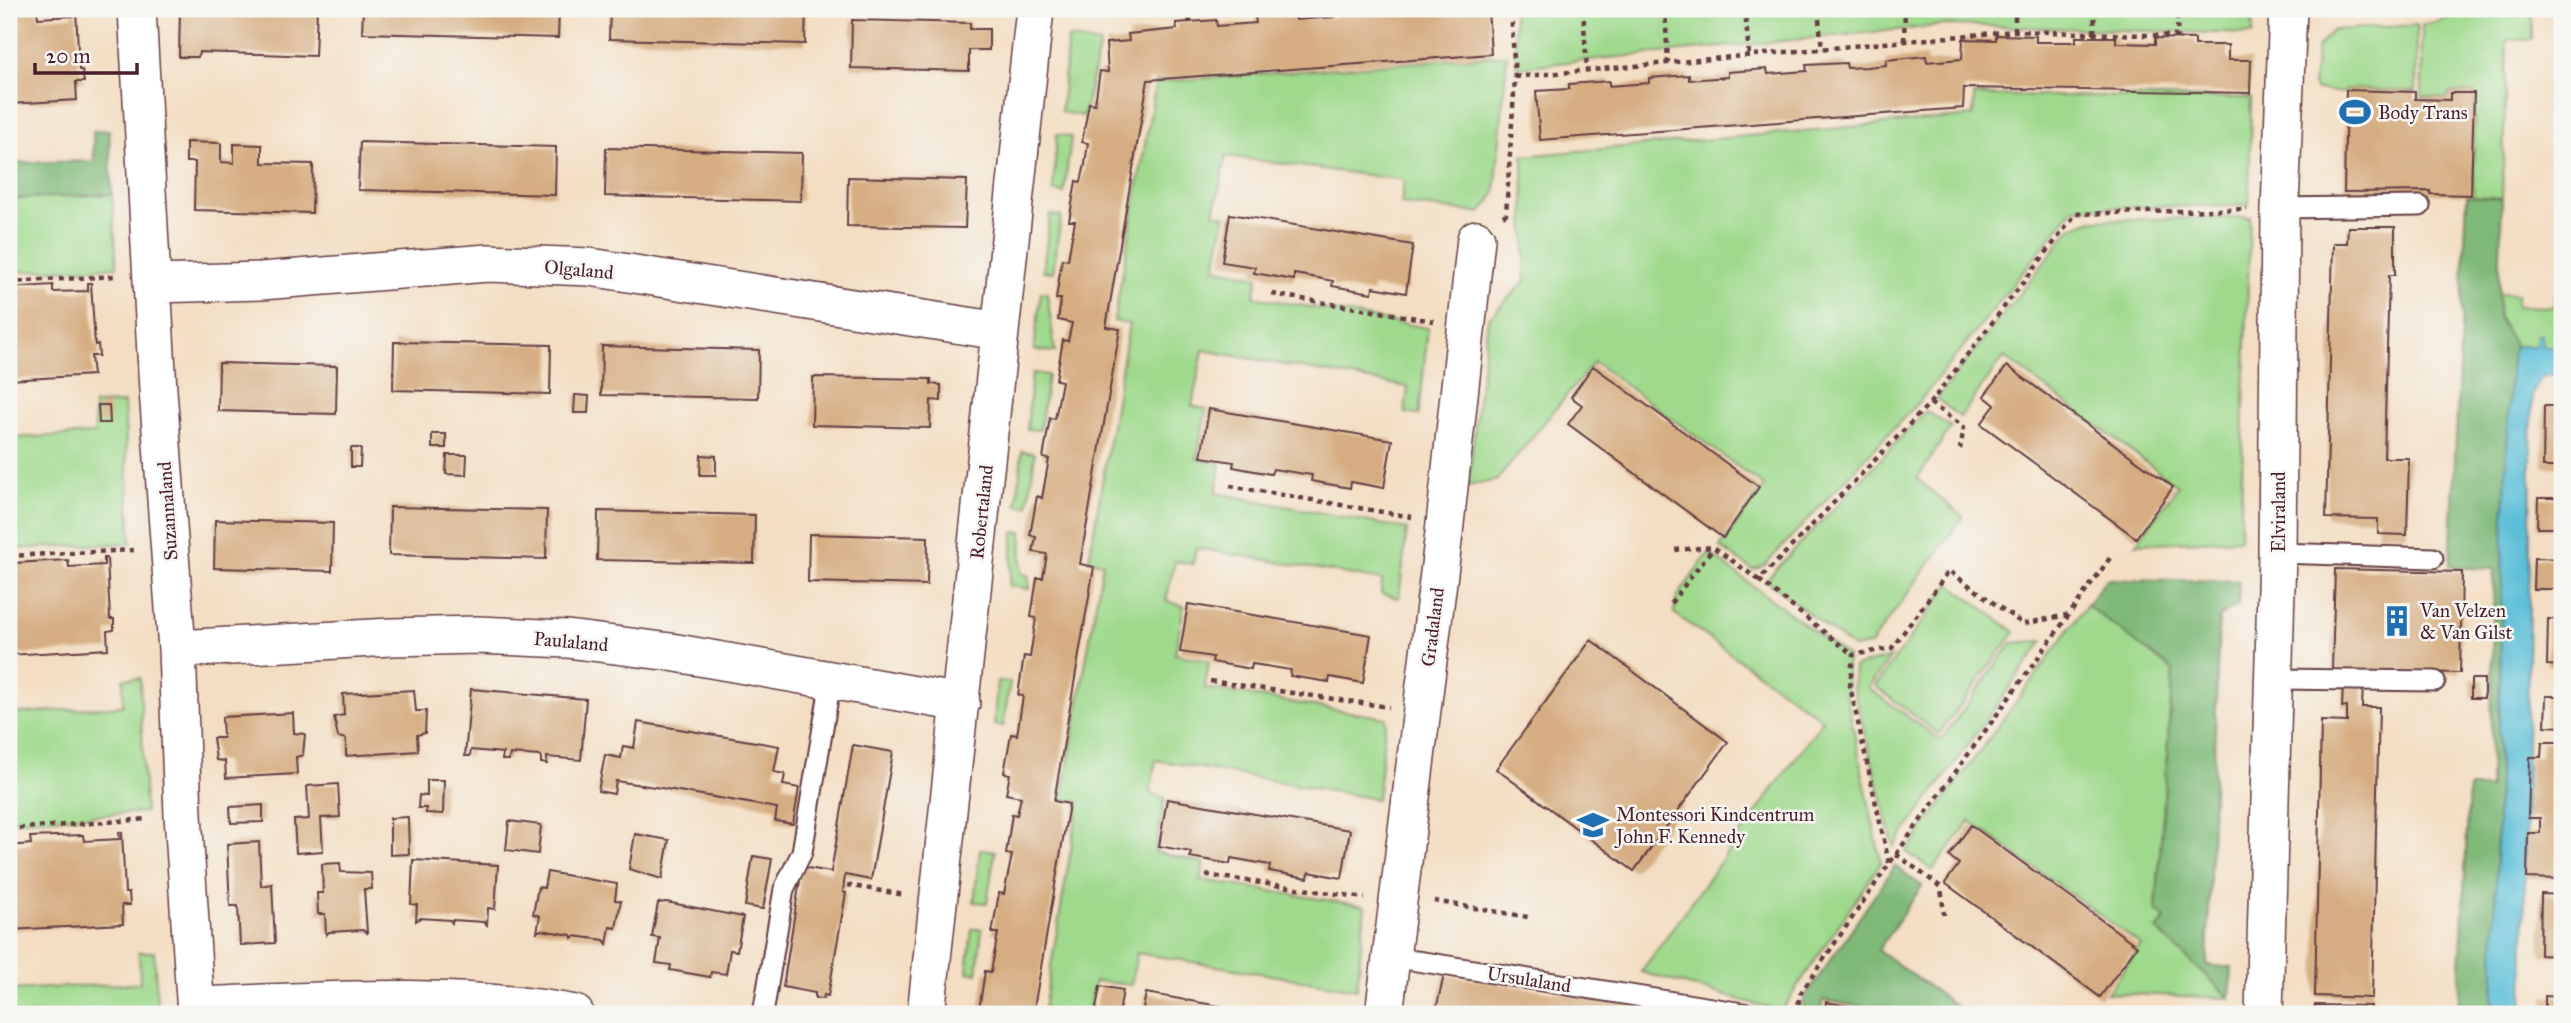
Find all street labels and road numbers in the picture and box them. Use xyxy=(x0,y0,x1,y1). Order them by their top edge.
street label: Olgaland xyxy=(543,255,615,285)
street label: Suzannaland xyxy=(153,460,182,561)
street label: Robertaland xyxy=(965,463,998,560)
street label: Elviraland xyxy=(2267,471,2290,553)
street label: Gradaland xyxy=(1416,586,1449,668)
street label: Paulaland xyxy=(533,627,610,656)
street label: Ursulaland xyxy=(1485,961,1573,998)

